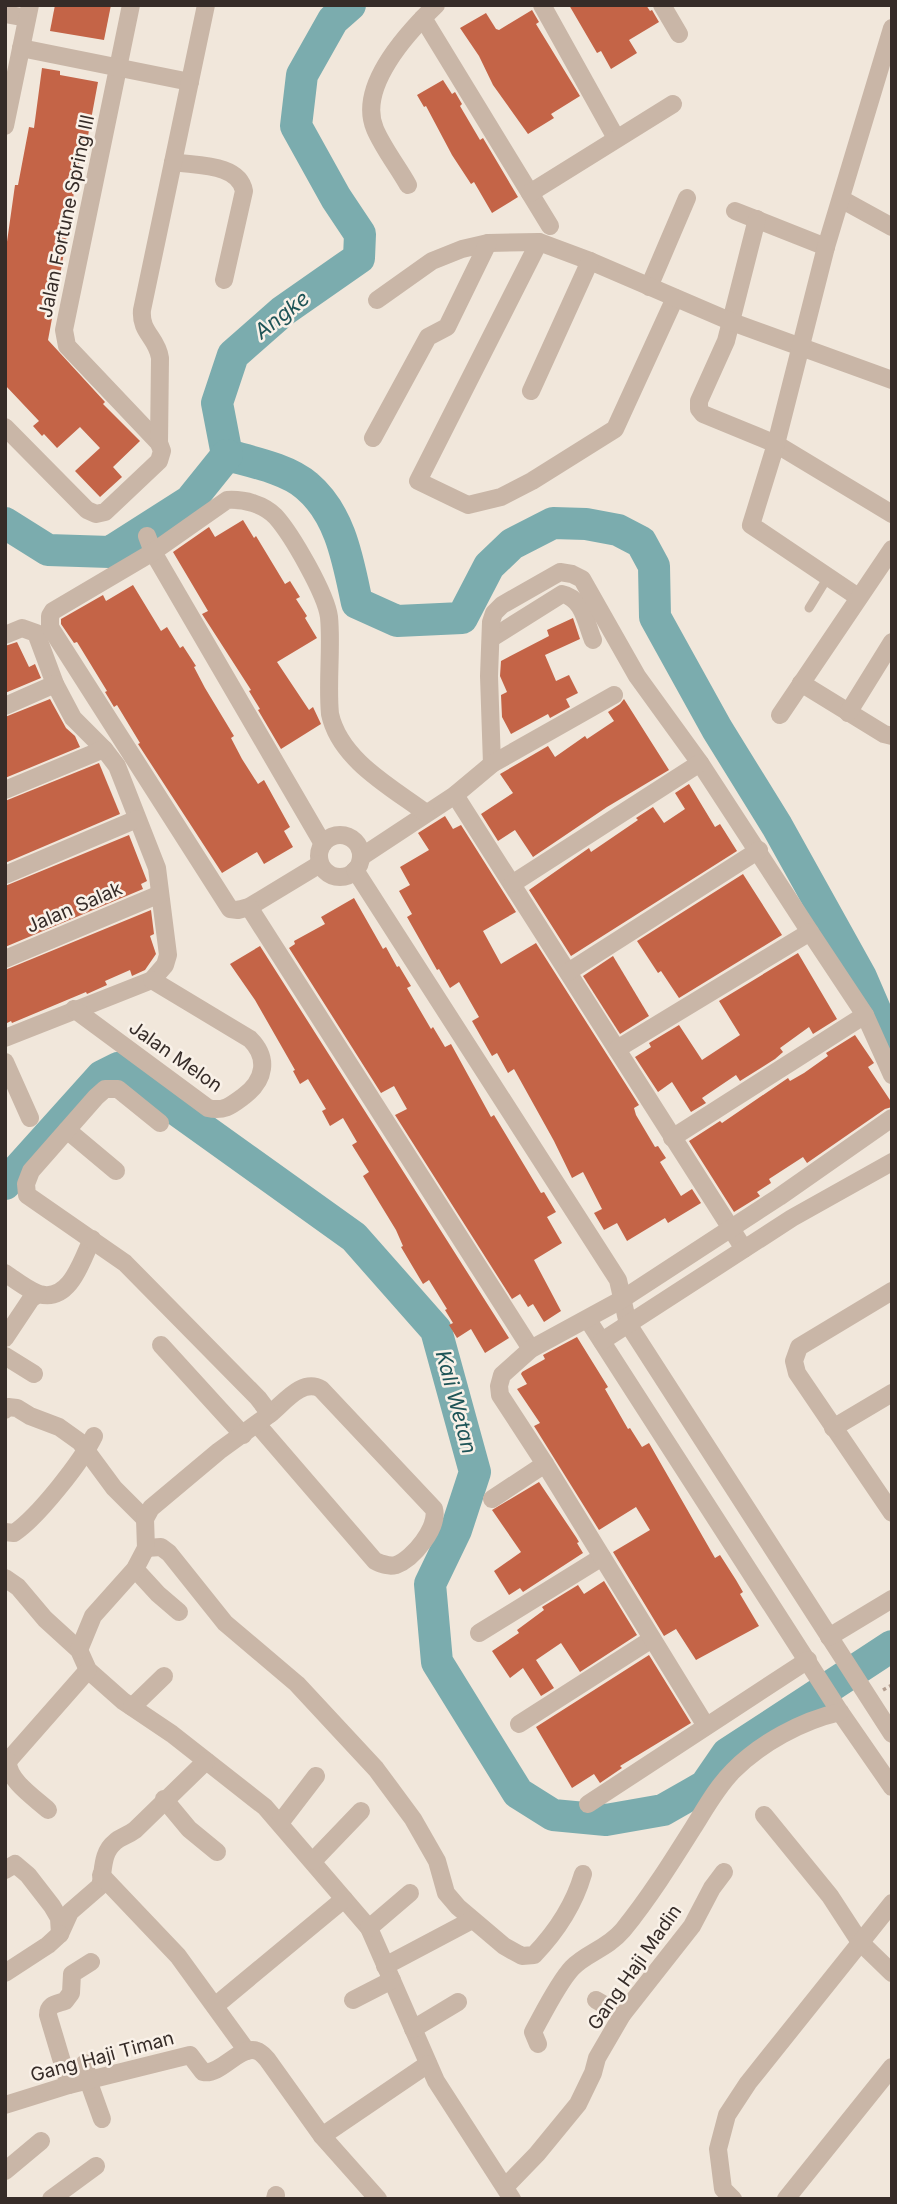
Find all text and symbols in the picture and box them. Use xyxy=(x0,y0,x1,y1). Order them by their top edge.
street label: Jalan Fortune Spring III xyxy=(34,112,99,320)
water label: Angke xyxy=(248,285,314,344)
street label: Jalan Salak xyxy=(23,877,126,938)
street label: Jalan Melon xyxy=(125,1016,227,1097)
water label: Kali Wetan xyxy=(431,1347,482,1456)
street label: Gang Haji Madin xyxy=(583,1900,686,2034)
street label: Gang Haji Timan xyxy=(28,2026,176,2087)

